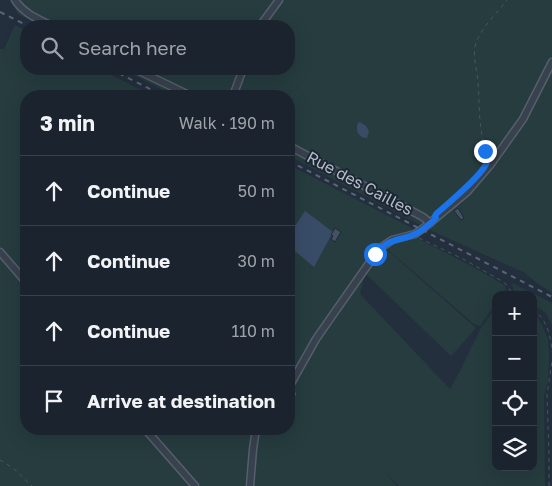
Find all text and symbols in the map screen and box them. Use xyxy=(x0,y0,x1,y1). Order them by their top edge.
search box xyxy=(20,20,295,75)
icon: search xyxy=(38,34,66,62)
text: Search here xyxy=(78,36,187,59)
text: 3 min xyxy=(40,110,95,136)
text: Walk · 190 m xyxy=(179,113,275,133)
route end xyxy=(474,140,497,163)
street label: Rue des Cailles xyxy=(304,147,416,219)
icon: ahead xyxy=(40,177,68,205)
text: Continue xyxy=(87,179,170,202)
text: 50 m xyxy=(238,181,275,201)
route start xyxy=(364,243,387,266)
icon: ahead xyxy=(40,247,68,275)
text: Continue xyxy=(87,249,170,272)
text: 30 m xyxy=(238,251,275,271)
map controls xyxy=(492,291,537,471)
button: + xyxy=(492,291,537,336)
icon: ahead xyxy=(40,317,68,345)
text: Continue xyxy=(87,319,170,342)
text: 110 m xyxy=(231,321,275,341)
button: − xyxy=(492,336,537,381)
button: locate xyxy=(492,381,537,426)
icon: arrive xyxy=(40,387,68,415)
text: Arrive at destination xyxy=(87,389,275,412)
button: layers xyxy=(492,426,537,471)

